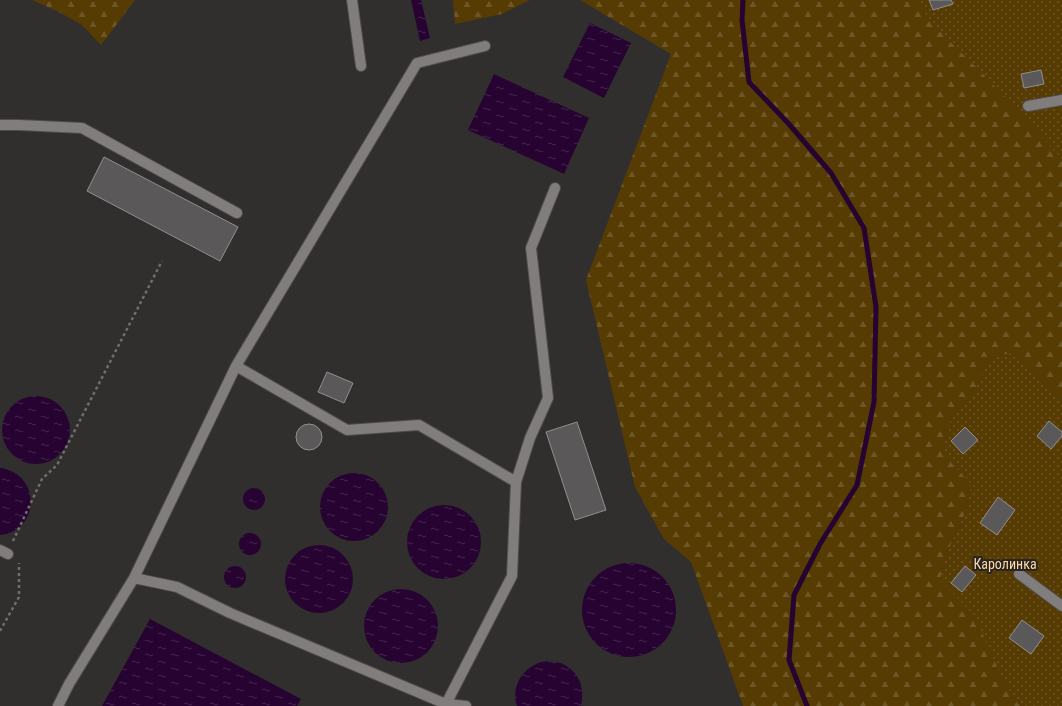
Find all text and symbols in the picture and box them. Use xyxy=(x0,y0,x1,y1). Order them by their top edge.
park label: Каролинка xyxy=(973,556,1037,572)

